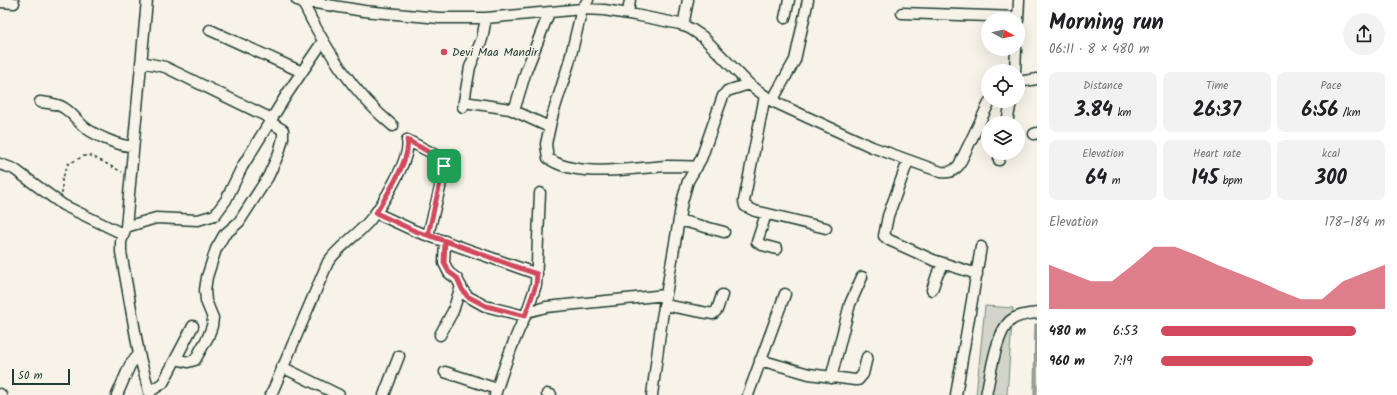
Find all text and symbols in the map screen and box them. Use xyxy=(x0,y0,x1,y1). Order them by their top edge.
text: Morning run xyxy=(1049,6,1164,41)
north arrow xyxy=(981,12,1025,56)
map controls xyxy=(981,12,1025,160)
button: share xyxy=(1343,13,1385,55)
text: 06:11 · 8 × 480 m xyxy=(1049,39,1149,60)
place label: Devi Maa Mandir xyxy=(452,43,539,62)
marker: Devi Maa Mandir xyxy=(439,47,449,57)
button: locate xyxy=(981,64,1025,108)
text: Distance xyxy=(1083,77,1123,95)
text: Time xyxy=(1206,77,1228,95)
text: Pace xyxy=(1321,77,1341,95)
text: 3.84 xyxy=(1075,95,1113,127)
text: 26:37 xyxy=(1193,95,1241,127)
text: 6:56 xyxy=(1302,95,1338,127)
text: km xyxy=(1113,104,1131,122)
text: /km xyxy=(1338,104,1360,122)
button: layers xyxy=(981,116,1025,160)
text: Elevation xyxy=(1082,145,1124,163)
text: Heart rate xyxy=(1193,145,1241,163)
text: kcal xyxy=(1322,145,1340,163)
pin xyxy=(427,149,461,183)
icon: arrive xyxy=(433,155,455,177)
text: 64 xyxy=(1086,163,1107,195)
text: 145 xyxy=(1191,163,1218,195)
text: 300 xyxy=(1315,163,1347,195)
text: m xyxy=(1107,172,1120,190)
text: bpm xyxy=(1218,172,1243,190)
text: Elevation xyxy=(1049,212,1098,233)
text: 178–184 m xyxy=(1325,212,1385,233)
text: 480 m xyxy=(1049,321,1086,342)
text: 6:53 xyxy=(1113,321,1138,342)
text: 960 m xyxy=(1049,351,1085,372)
text: 7:19 xyxy=(1113,351,1133,372)
scale bar xyxy=(12,367,70,386)
text: 50 m xyxy=(18,367,43,385)

